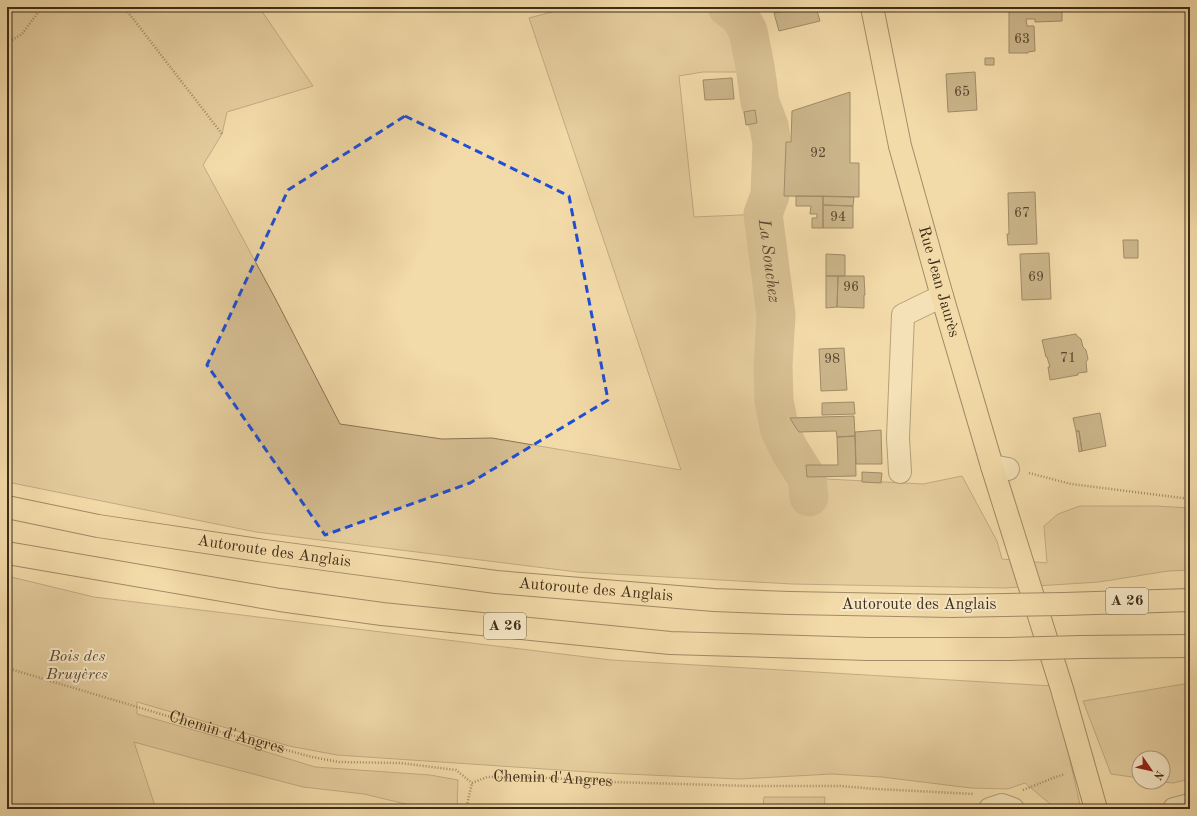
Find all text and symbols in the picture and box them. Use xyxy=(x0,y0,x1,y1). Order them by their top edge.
house number: 63 xyxy=(1014,32,1030,46)
house number: 65 xyxy=(954,85,970,99)
house number: 92 xyxy=(810,146,826,160)
house number: 67 xyxy=(1014,206,1030,220)
house number: 94 xyxy=(830,210,846,224)
water label: La Souchez xyxy=(755,217,783,304)
street label: Rue Jean Jaurès xyxy=(915,224,962,339)
house number: 69 xyxy=(1028,270,1044,284)
house number: 96 xyxy=(843,280,859,294)
house number: 71 xyxy=(1060,351,1076,365)
house number: 98 xyxy=(824,352,840,366)
street label: Autoroute des Anglais xyxy=(196,533,352,570)
street label: Autoroute des Anglais xyxy=(518,576,674,605)
road number: A 26 xyxy=(1106,588,1148,614)
street label: Autoroute des Anglais xyxy=(842,597,997,613)
road number: A 26 xyxy=(484,613,526,639)
park label: Bois des Bruyères xyxy=(45,649,108,683)
street label: Chemin d'Angres xyxy=(167,709,286,757)
north arrow xyxy=(1131,750,1171,790)
text: N xyxy=(1151,768,1165,782)
street label: Chemin d'Angres xyxy=(493,769,613,790)

